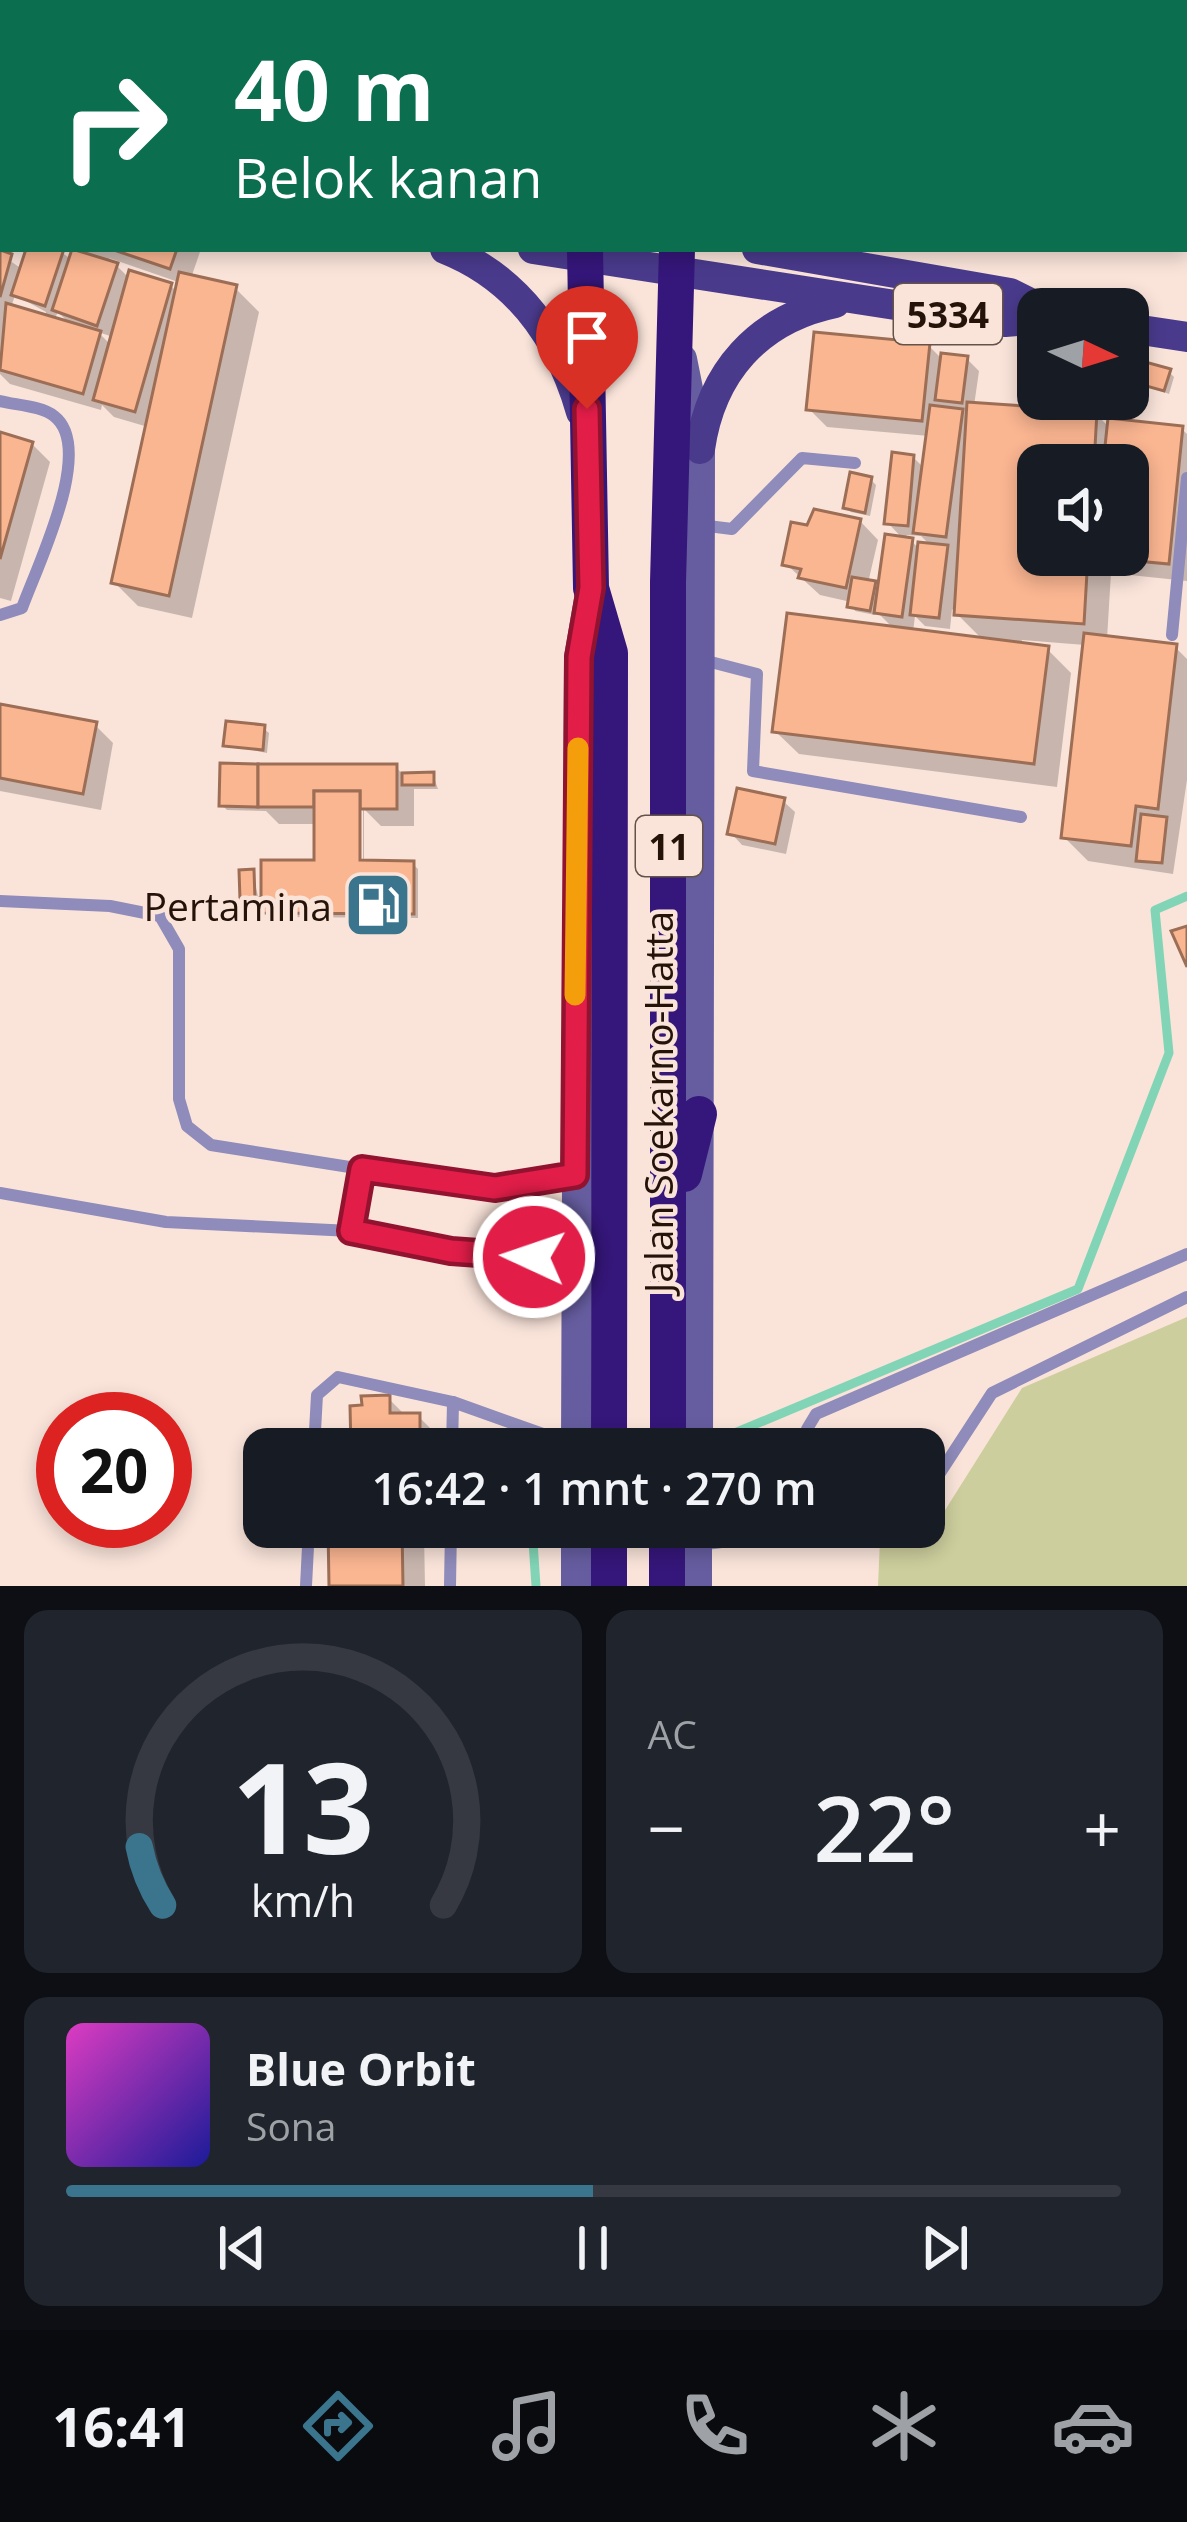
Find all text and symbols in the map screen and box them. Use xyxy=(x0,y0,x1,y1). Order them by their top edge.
text: 40 m xyxy=(234,31,434,146)
icon: right xyxy=(36,48,192,204)
text: Belok kanan xyxy=(234,140,542,214)
road number: 5334 xyxy=(894,284,1002,344)
pin xyxy=(536,286,638,409)
north arrow xyxy=(1017,288,1149,420)
map controls xyxy=(1017,288,1149,576)
icon: arrive xyxy=(554,304,620,370)
button: sound xyxy=(1017,444,1149,576)
road number: 11 xyxy=(636,816,702,876)
fuel station icon: Pertamina xyxy=(343,870,413,940)
place label: Pertamina xyxy=(144,879,332,932)
street label: Jalan Soekarno-Hatta xyxy=(631,911,684,1297)
position arrow xyxy=(471,1194,597,1320)
speed limit sign: 20 xyxy=(36,1392,192,1548)
text: 16:42 · 1 mnt · 270 m xyxy=(371,1457,817,1518)
text: AC xyxy=(648,1707,697,1760)
text: 13 xyxy=(231,1721,374,1891)
text: 22° xyxy=(814,1766,955,1888)
text: − xyxy=(648,1782,685,1872)
text: + xyxy=(1083,1782,1121,1872)
text: km/h xyxy=(251,1870,355,1929)
text: Blue Orbit xyxy=(246,2038,476,2099)
text: Sona xyxy=(246,2099,336,2152)
icon: previous xyxy=(209,2215,275,2281)
icon: pause xyxy=(560,2215,626,2281)
icon: next xyxy=(912,2215,978,2281)
icon: directions xyxy=(296,2384,380,2468)
icon: music xyxy=(485,2384,569,2468)
icon: phone xyxy=(673,2384,757,2468)
icon: climate xyxy=(862,2384,946,2468)
icon: car xyxy=(1051,2384,1135,2468)
text: 16:41 xyxy=(52,2389,191,2463)

